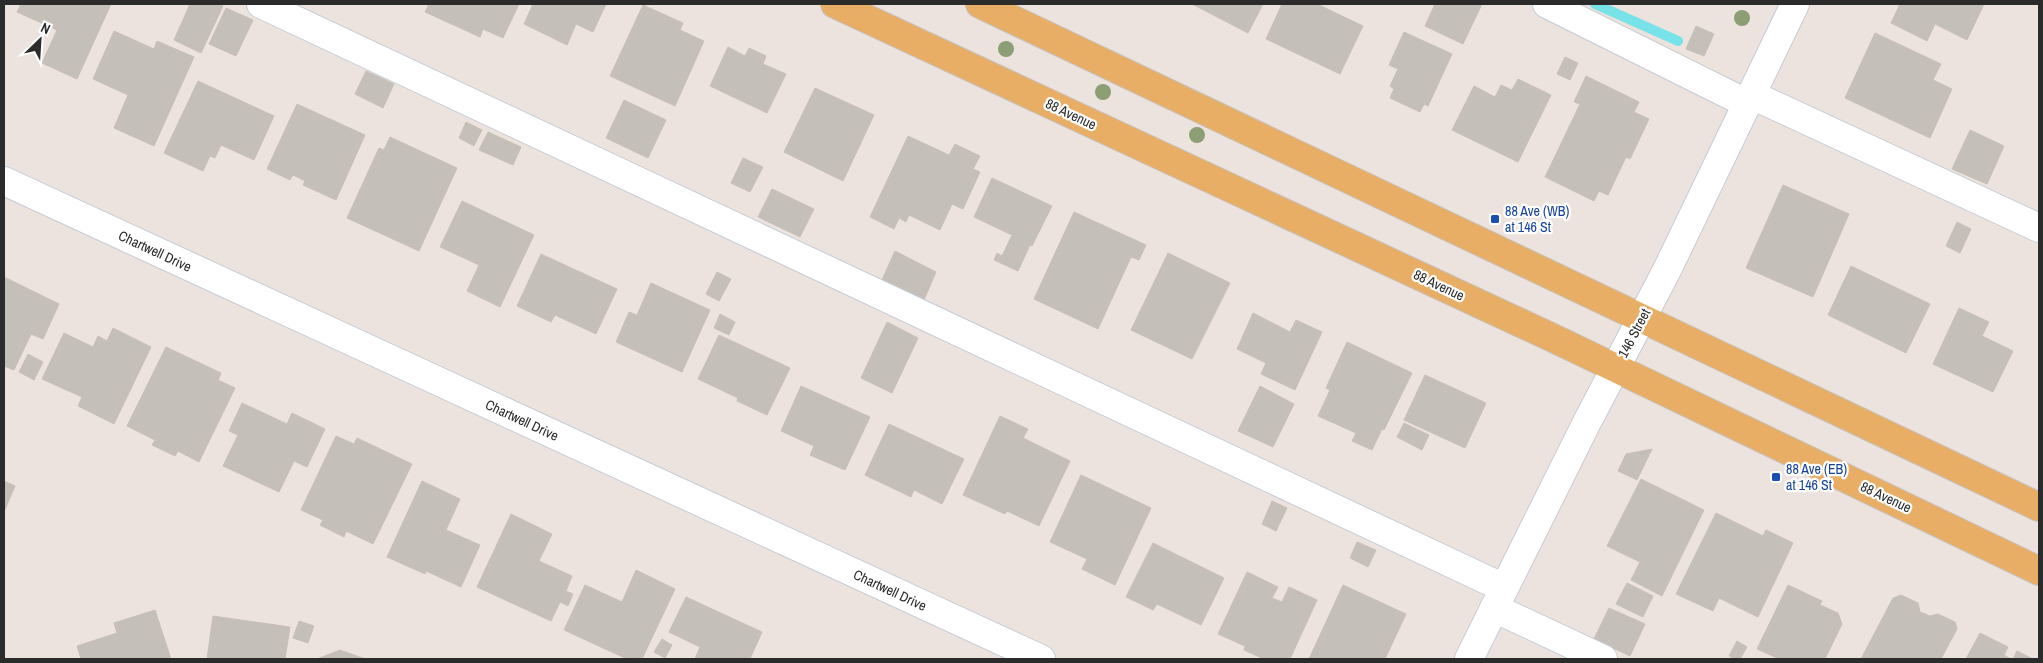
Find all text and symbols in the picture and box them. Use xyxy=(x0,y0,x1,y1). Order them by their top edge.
north arrow xyxy=(15,15,65,65)
text: N xyxy=(38,18,53,38)
street label: 88 Avenue xyxy=(1043,94,1099,134)
place label: 88 Ave (WB) at 146 St xyxy=(1505,202,1569,236)
marker: 88 Ave (WB) at 146 St xyxy=(1489,213,1501,225)
street label: Chartwell Drive xyxy=(116,226,194,276)
street label: 88 Avenue xyxy=(1411,265,1467,305)
street label: 146 Street xyxy=(1614,305,1654,361)
street label: Chartwell Drive xyxy=(483,395,561,445)
place label: 88 Ave (EB) at 146 St xyxy=(1786,460,1847,494)
marker: 88 Ave (EB) at 146 St xyxy=(1770,471,1782,483)
street label: 88 Avenue xyxy=(1858,477,1914,517)
street label: Chartwell Drive xyxy=(851,565,929,615)

